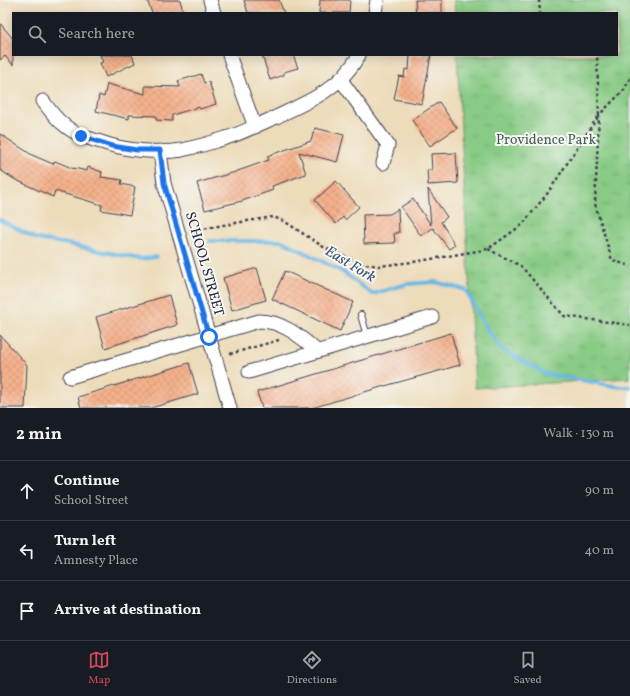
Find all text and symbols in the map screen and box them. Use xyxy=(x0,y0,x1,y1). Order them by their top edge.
search box xyxy=(12,12,618,56)
icon: search xyxy=(26,23,48,45)
text: Search here xyxy=(58,24,135,45)
route end xyxy=(72,127,90,145)
park label: Providence Park xyxy=(496,131,596,150)
street label: SCHOOL STREET xyxy=(180,210,228,318)
water label: East Fork xyxy=(321,242,379,288)
route start xyxy=(200,328,218,346)
text: 2 min xyxy=(16,423,62,446)
text: Walk · 130 m xyxy=(543,425,614,443)
text: Continue xyxy=(54,471,119,492)
icon: ahead xyxy=(16,480,38,502)
text: 90 m xyxy=(585,482,614,500)
text: School Street xyxy=(54,492,129,510)
text: Turn left xyxy=(54,531,116,552)
icon: left xyxy=(16,540,38,562)
text: 40 m xyxy=(585,542,614,560)
text: Amnesty Place xyxy=(54,552,138,570)
icon: arrive xyxy=(16,600,38,622)
text: Arrive at destination xyxy=(54,600,201,621)
tab: Map xyxy=(88,649,110,688)
tab: Directions xyxy=(287,649,337,688)
tab: Saved xyxy=(513,649,542,688)

